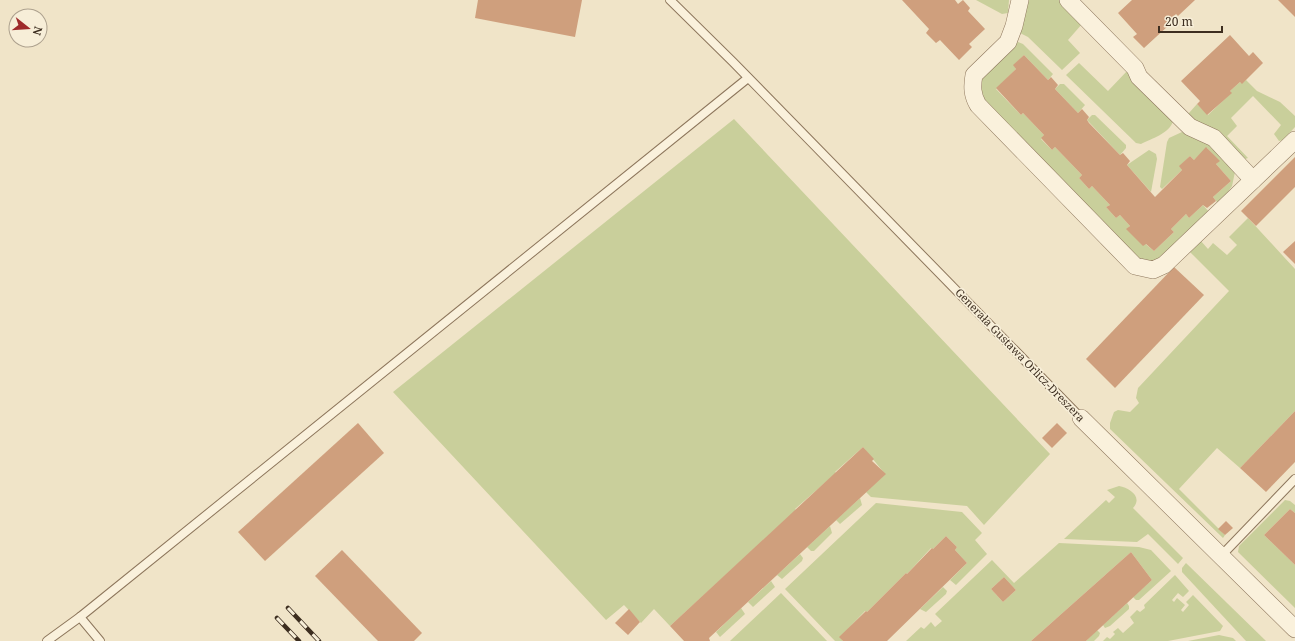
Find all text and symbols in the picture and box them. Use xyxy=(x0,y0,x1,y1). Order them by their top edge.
north arrow xyxy=(8,8,48,48)
scale bar xyxy=(1159,8,1222,34)
text: 20 m xyxy=(1165,13,1193,30)
text: N xyxy=(30,25,46,38)
street label: Generała Gustawa Orlicz-Dreszera xyxy=(952,285,1088,425)

